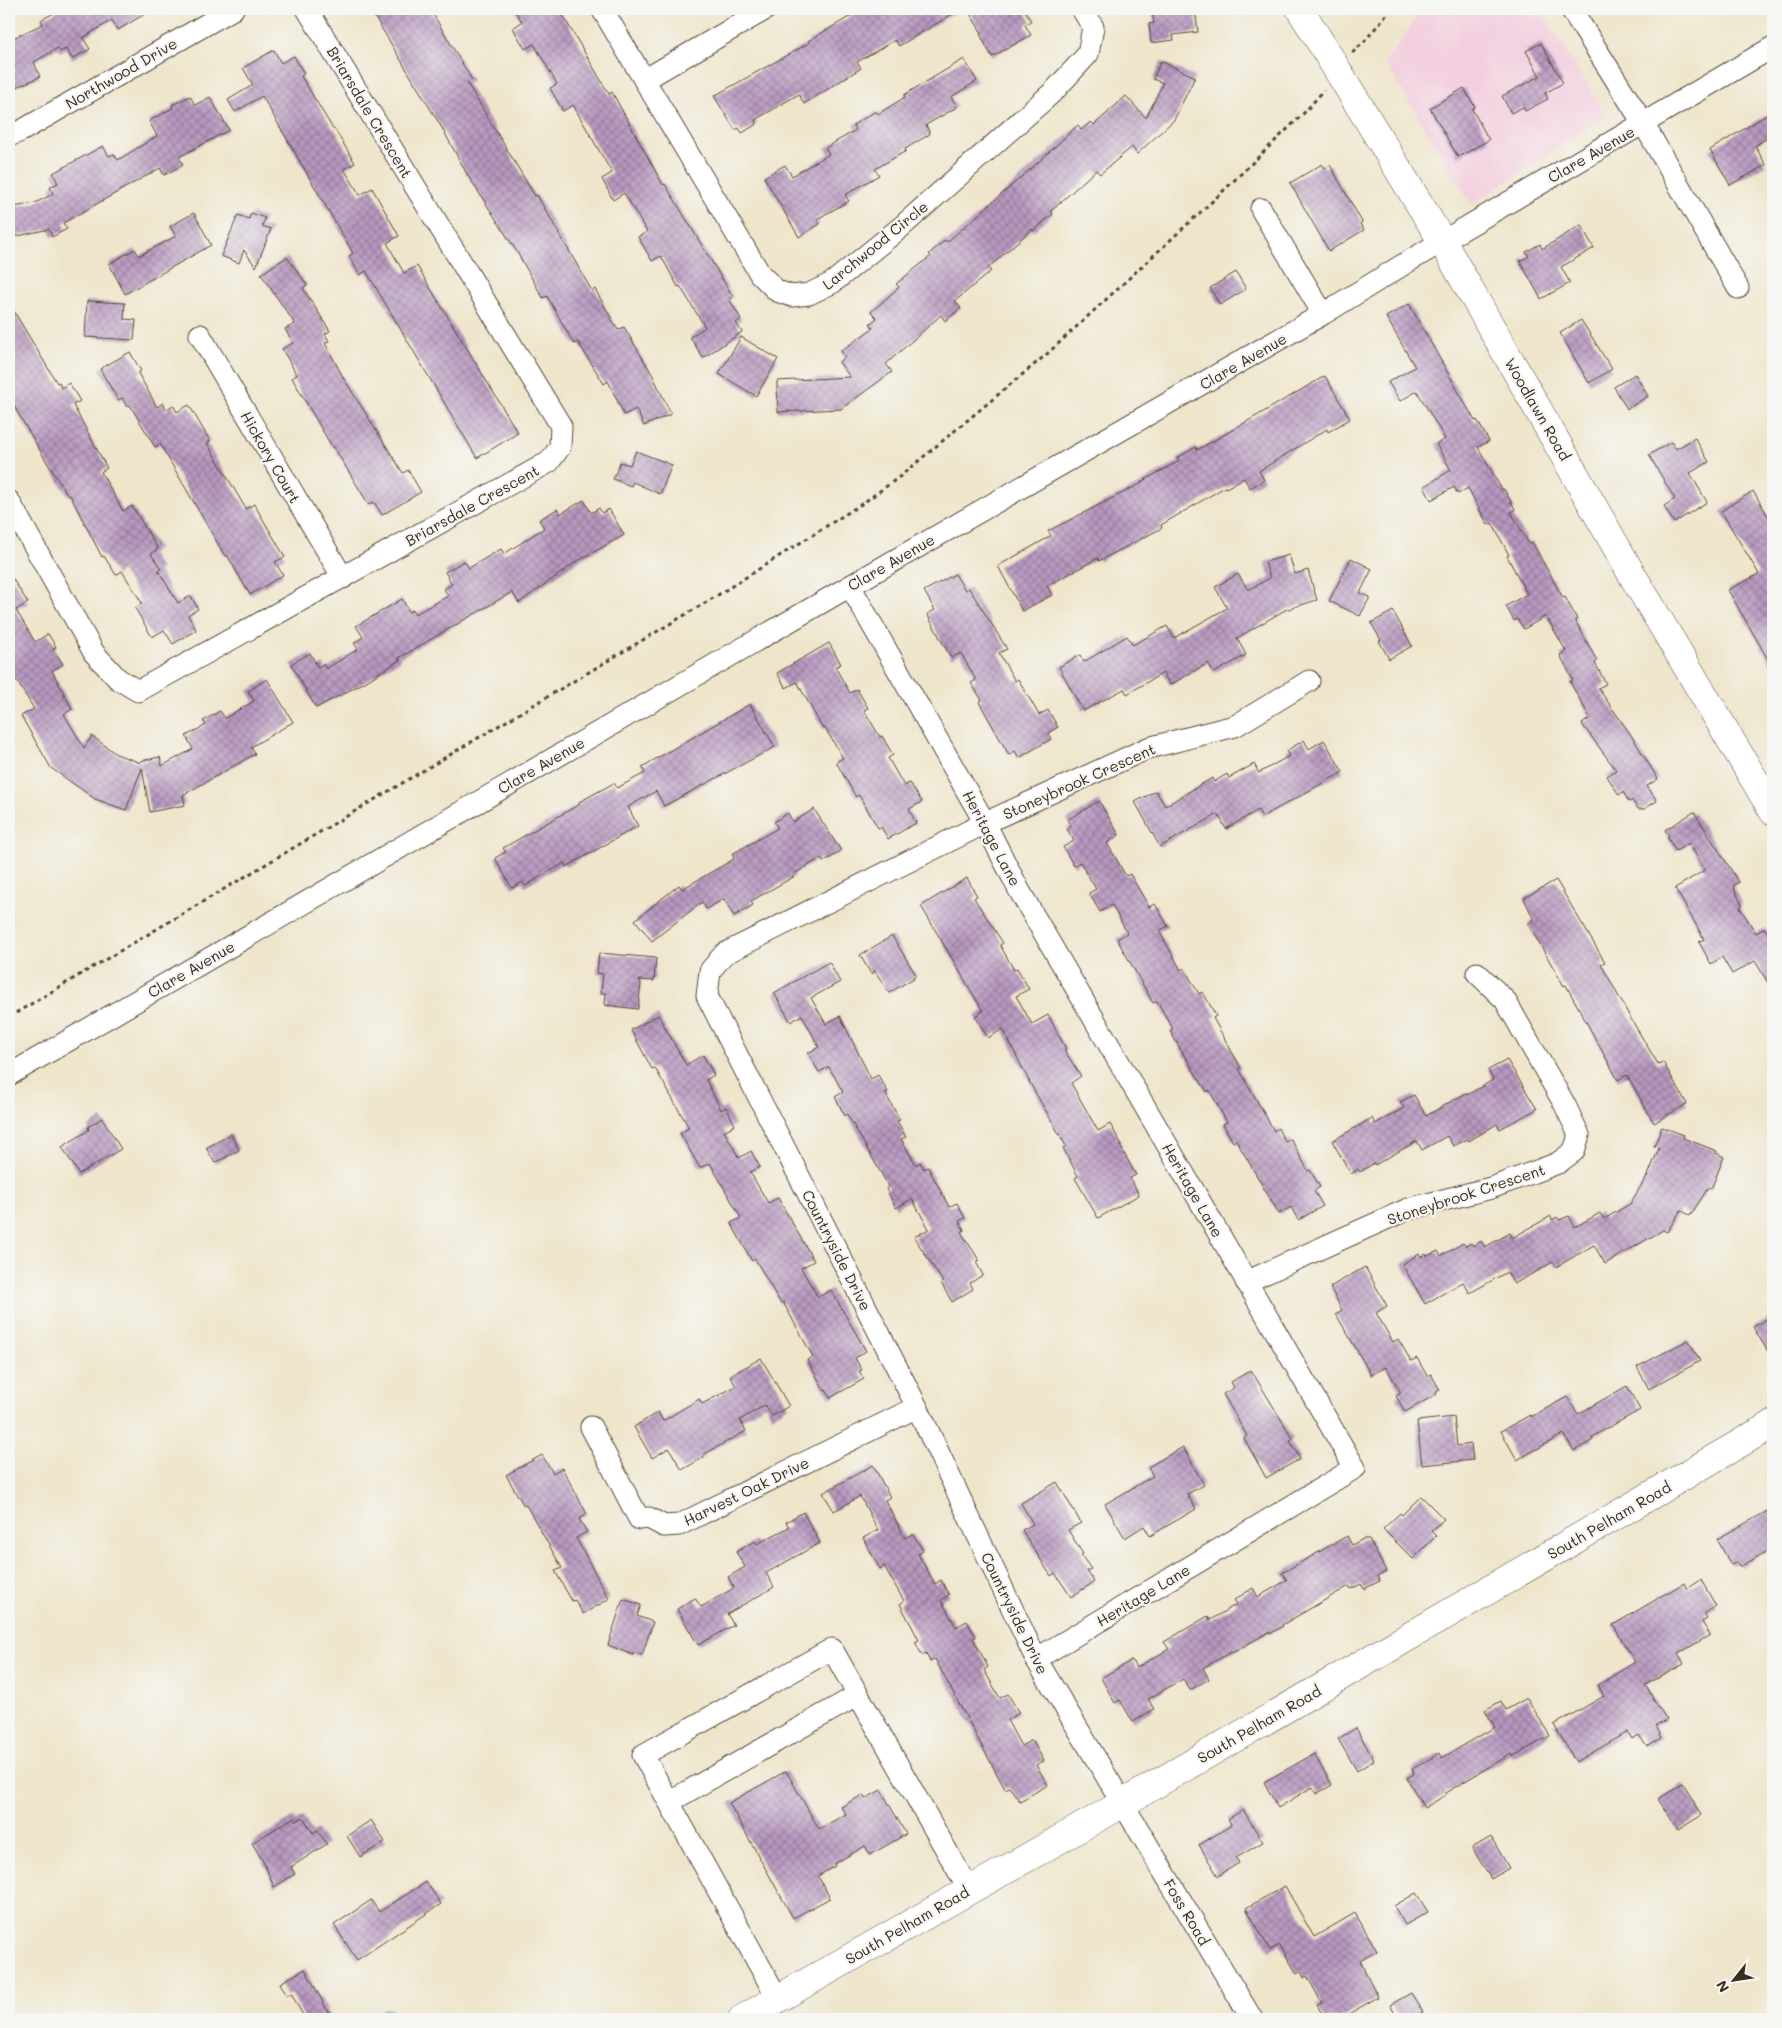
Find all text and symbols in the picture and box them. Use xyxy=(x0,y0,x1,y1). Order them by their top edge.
street label: Northwood Drive xyxy=(61,33,181,113)
street label: Briarsdale Crescent xyxy=(323,43,417,181)
street label: Clare Avenue xyxy=(1544,121,1638,187)
street label: Larchwood Circle xyxy=(818,196,932,294)
street label: Clare Avenue xyxy=(1196,328,1290,394)
street label: Woodlawn Road xyxy=(1500,354,1576,464)
street label: Hickory Court xyxy=(237,407,305,507)
street label: Briarsdale Crescent xyxy=(401,460,543,550)
street label: Clare Avenue xyxy=(844,529,938,595)
street label: Clare Avenue xyxy=(494,732,588,798)
street label: Stoneybrook Crescent xyxy=(1000,738,1158,824)
street label: Heritage Lane xyxy=(958,787,1026,889)
street label: Clare Avenue xyxy=(144,936,238,1002)
street label: Heritage Lane xyxy=(1158,1139,1228,1241)
street label: Stoneybrook Crescent xyxy=(1385,1159,1547,1229)
street label: Countryside Drive xyxy=(798,1186,876,1314)
street label: Harvest Oak Drive xyxy=(680,1452,812,1530)
street label: South Pelham Road xyxy=(1544,1476,1674,1564)
street label: Countryside Drive xyxy=(977,1549,1053,1677)
street label: Heritage Lane xyxy=(1093,1559,1193,1631)
street label: South Pelham Road xyxy=(1194,1680,1324,1768)
street label: Foss Road xyxy=(1159,1875,1215,1949)
street label: South Pelham Road xyxy=(842,1881,972,1969)
north arrow xyxy=(1710,1956,1760,2006)
text: N xyxy=(1711,1977,1733,1996)

